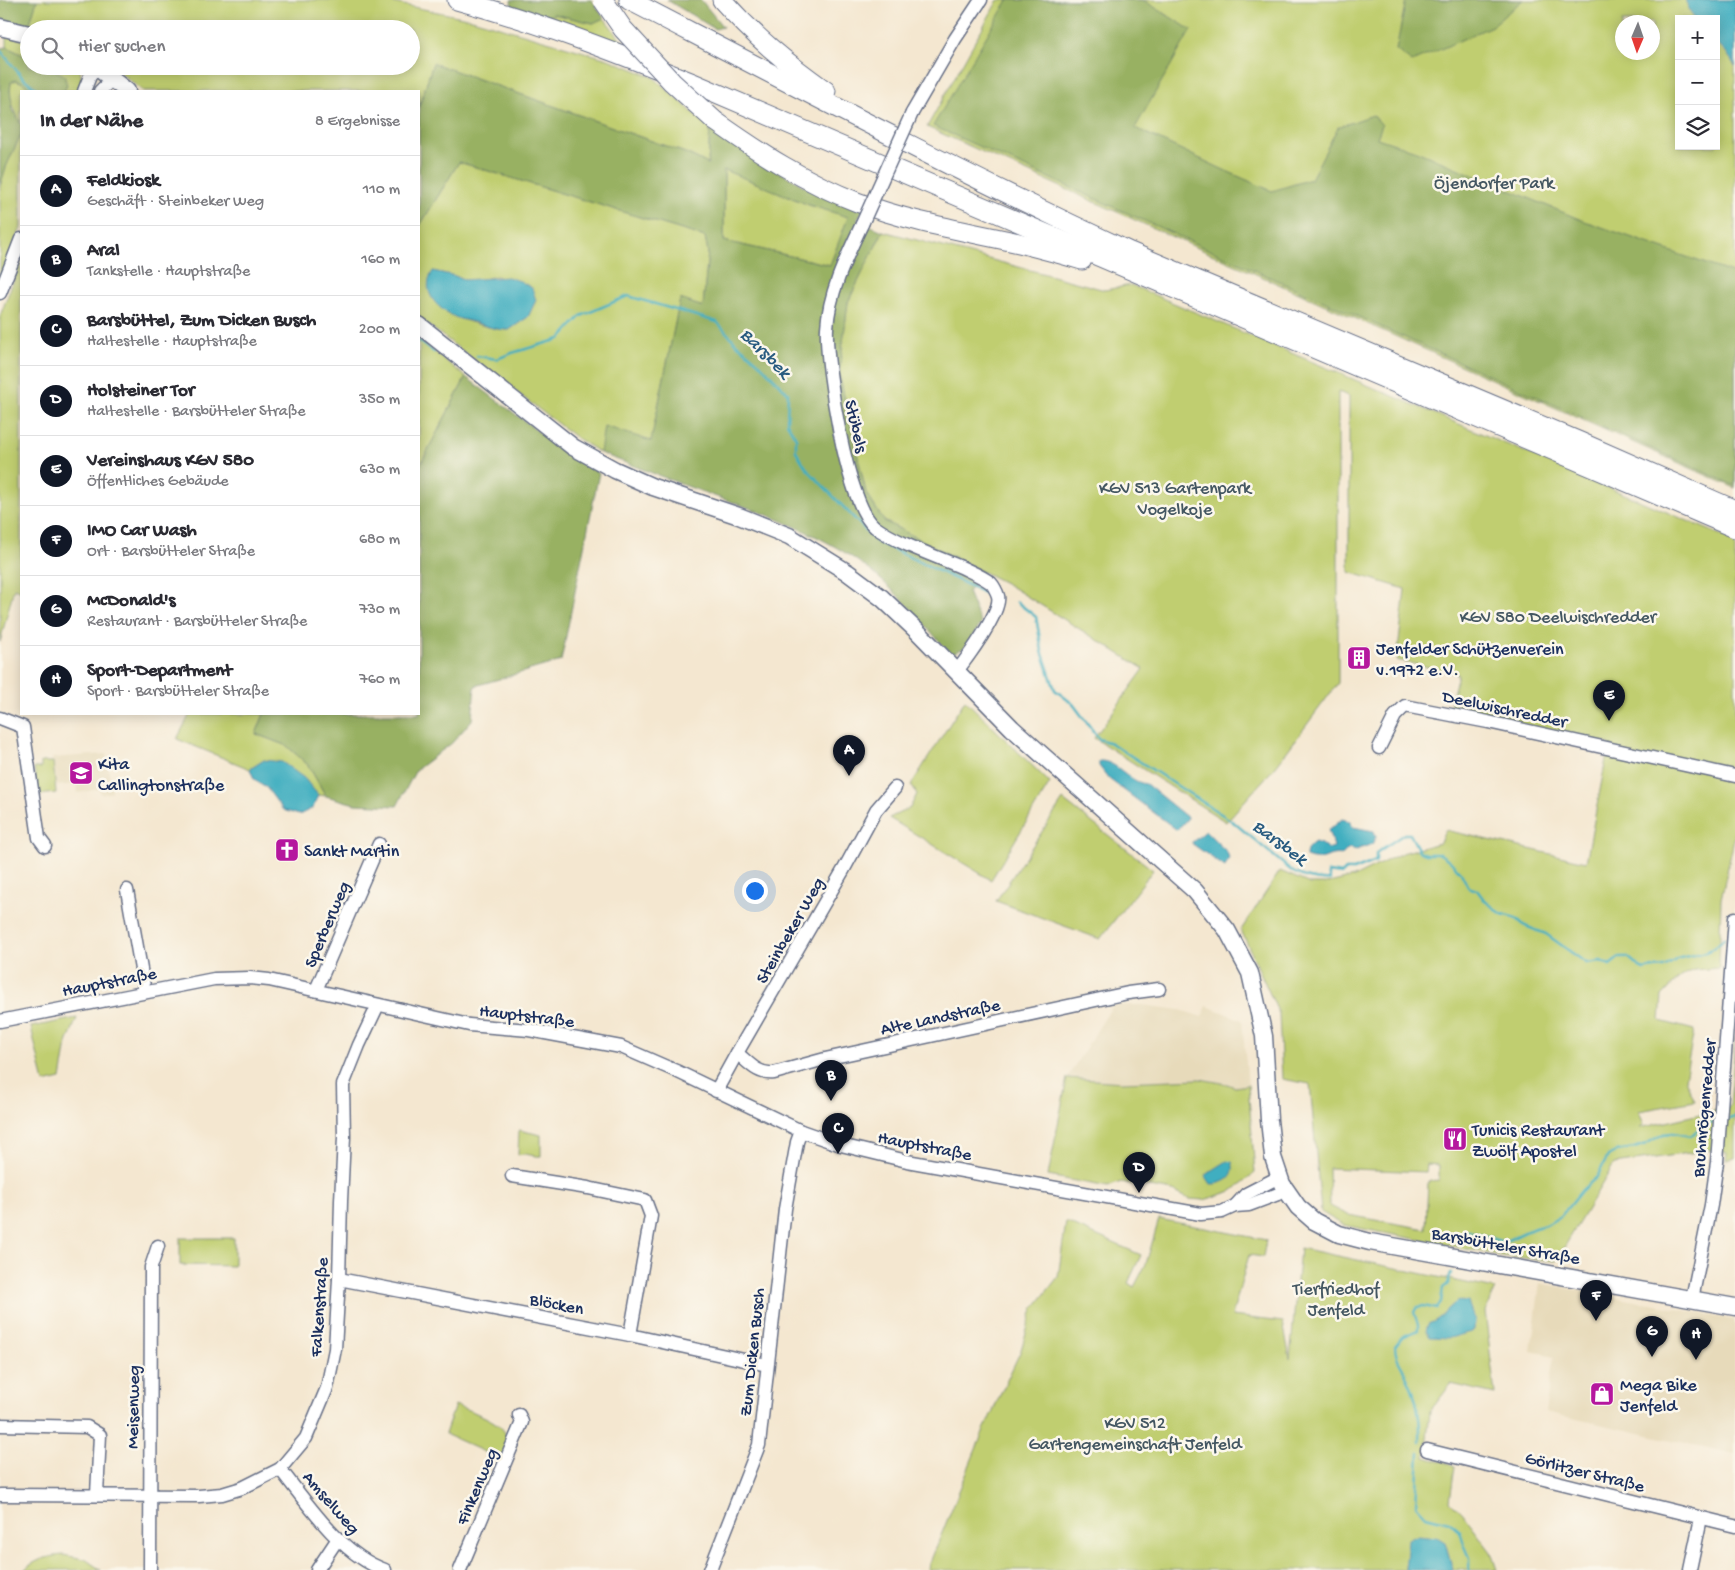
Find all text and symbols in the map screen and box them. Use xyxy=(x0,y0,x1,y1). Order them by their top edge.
north arrow xyxy=(1615,15,1660,60)
map controls xyxy=(1675,15,1720,150)
button: + xyxy=(1675,15,1720,60)
search box xyxy=(20,20,420,75)
icon: search xyxy=(38,34,66,62)
text: Hier suchen xyxy=(78,36,165,59)
button: − xyxy=(1675,60,1720,105)
button: layers xyxy=(1675,105,1720,150)
text: In der Nähe xyxy=(40,110,143,135)
text: 8 Ergebnisse xyxy=(315,113,400,132)
text: Feldkiosk xyxy=(87,170,160,193)
park label: Öjendorfer Park xyxy=(1434,174,1556,195)
text: A xyxy=(51,181,61,200)
text: 110 m xyxy=(363,181,400,200)
text: Geschäft · Steinbeker Weg xyxy=(87,193,264,212)
text: Aral xyxy=(87,240,120,263)
text: B xyxy=(52,251,60,270)
text: 160 m xyxy=(361,251,400,270)
text: Tankstelle · Hauptstraße xyxy=(87,263,250,282)
text: Barsbüttel, Zum Dicken Busch xyxy=(87,310,316,333)
text: C xyxy=(52,321,60,340)
text: 200 m xyxy=(359,321,400,340)
water label: Barsbek xyxy=(734,324,796,386)
text: Haltestelle · Hauptstraße xyxy=(87,333,257,352)
text: Holsteiner Tor xyxy=(87,380,195,403)
text: D xyxy=(51,391,61,410)
text: 350 m xyxy=(359,391,400,410)
street label: Stübels xyxy=(838,398,871,456)
text: Haltestelle · Barsbütteler Straße xyxy=(87,403,306,422)
text: Vereinshaus KGV 580 xyxy=(87,450,254,473)
text: E xyxy=(51,461,61,480)
text: 630 m xyxy=(359,461,400,480)
text: Öffentliches Gebäude xyxy=(87,473,229,492)
park label: KGV 513 Gartenpark Vogelkoje xyxy=(1099,479,1253,521)
text: IMO Car Wash xyxy=(87,520,197,543)
text: F xyxy=(52,531,60,550)
text: 680 m xyxy=(359,531,400,550)
text: Ort · Barsbütteler Straße xyxy=(87,543,255,562)
text: McDonald's xyxy=(87,590,176,613)
text: G xyxy=(51,601,61,620)
text: 730 m xyxy=(359,601,400,620)
park label: KGV 580 Deelwischredder xyxy=(1460,608,1658,629)
text: Restaurant · Barsbütteler Straße xyxy=(87,613,307,632)
place label: Jenfelder Schützenverein v.1972 e.V. xyxy=(1376,640,1564,682)
building icon: Jenfelder Schützenverein v.1972 e.V. xyxy=(1346,645,1372,671)
text: Sport-Department xyxy=(87,660,232,683)
text: H xyxy=(51,671,61,690)
text: 760 m xyxy=(359,671,400,690)
pin: E xyxy=(1593,680,1625,721)
text: Sport · Barsbütteler Straße xyxy=(87,683,269,702)
street label: Deelwischredder xyxy=(1439,687,1570,734)
pin: A xyxy=(833,735,865,776)
place label: Kita Callingtonstraße xyxy=(98,755,225,797)
school or university icon: Kita Callingtonstraße xyxy=(68,760,94,786)
water label: Barsbek xyxy=(1247,816,1312,873)
church icon: Sankt Martin xyxy=(274,837,300,863)
place label: Sankt Martin xyxy=(304,842,400,863)
street label: Steinbeker Weg xyxy=(752,874,830,988)
your location xyxy=(742,878,768,904)
street label: Sperberweg xyxy=(301,879,356,971)
street label: Hauptstraße xyxy=(61,964,159,1003)
street label: Alte Landstraße xyxy=(879,995,1003,1041)
street label: Hauptstraße xyxy=(478,1001,576,1034)
street label: Bruhnrögenredder xyxy=(1689,1037,1722,1179)
pin: B xyxy=(815,1060,847,1101)
pin: C xyxy=(822,1113,854,1154)
place label: Tunicis Restaurant Zwölf Apostel xyxy=(1471,1121,1606,1163)
restaurant icon: Tunicis Restaurant Zwölf Apostel xyxy=(1442,1126,1468,1152)
street label: Hauptstraße xyxy=(876,1128,974,1167)
pin: D xyxy=(1123,1152,1155,1193)
street label: Barsbütteler Straße xyxy=(1429,1224,1582,1271)
street label: Falkenstraße xyxy=(306,1256,334,1359)
park label: Tierfriedhof Jenfeld xyxy=(1292,1280,1381,1322)
pin: F xyxy=(1580,1280,1612,1321)
street label: Zum Dicken Busch xyxy=(736,1287,771,1418)
street label: Blöcken xyxy=(527,1290,586,1321)
pin: G xyxy=(1636,1316,1668,1357)
pin: H xyxy=(1680,1319,1712,1360)
street label: Meisenweg xyxy=(123,1365,146,1449)
place label: Mega Bike Jenfeld xyxy=(1620,1376,1697,1418)
shop icon: Mega Bike Jenfeld xyxy=(1589,1381,1615,1407)
park label: KGV 512 Gartengemeinschaft Jenfeld xyxy=(1028,1414,1243,1456)
street label: Finkenweg xyxy=(452,1446,504,1529)
street label: Görlitzer Straße xyxy=(1522,1448,1647,1499)
street label: Amselweg xyxy=(297,1468,363,1539)

